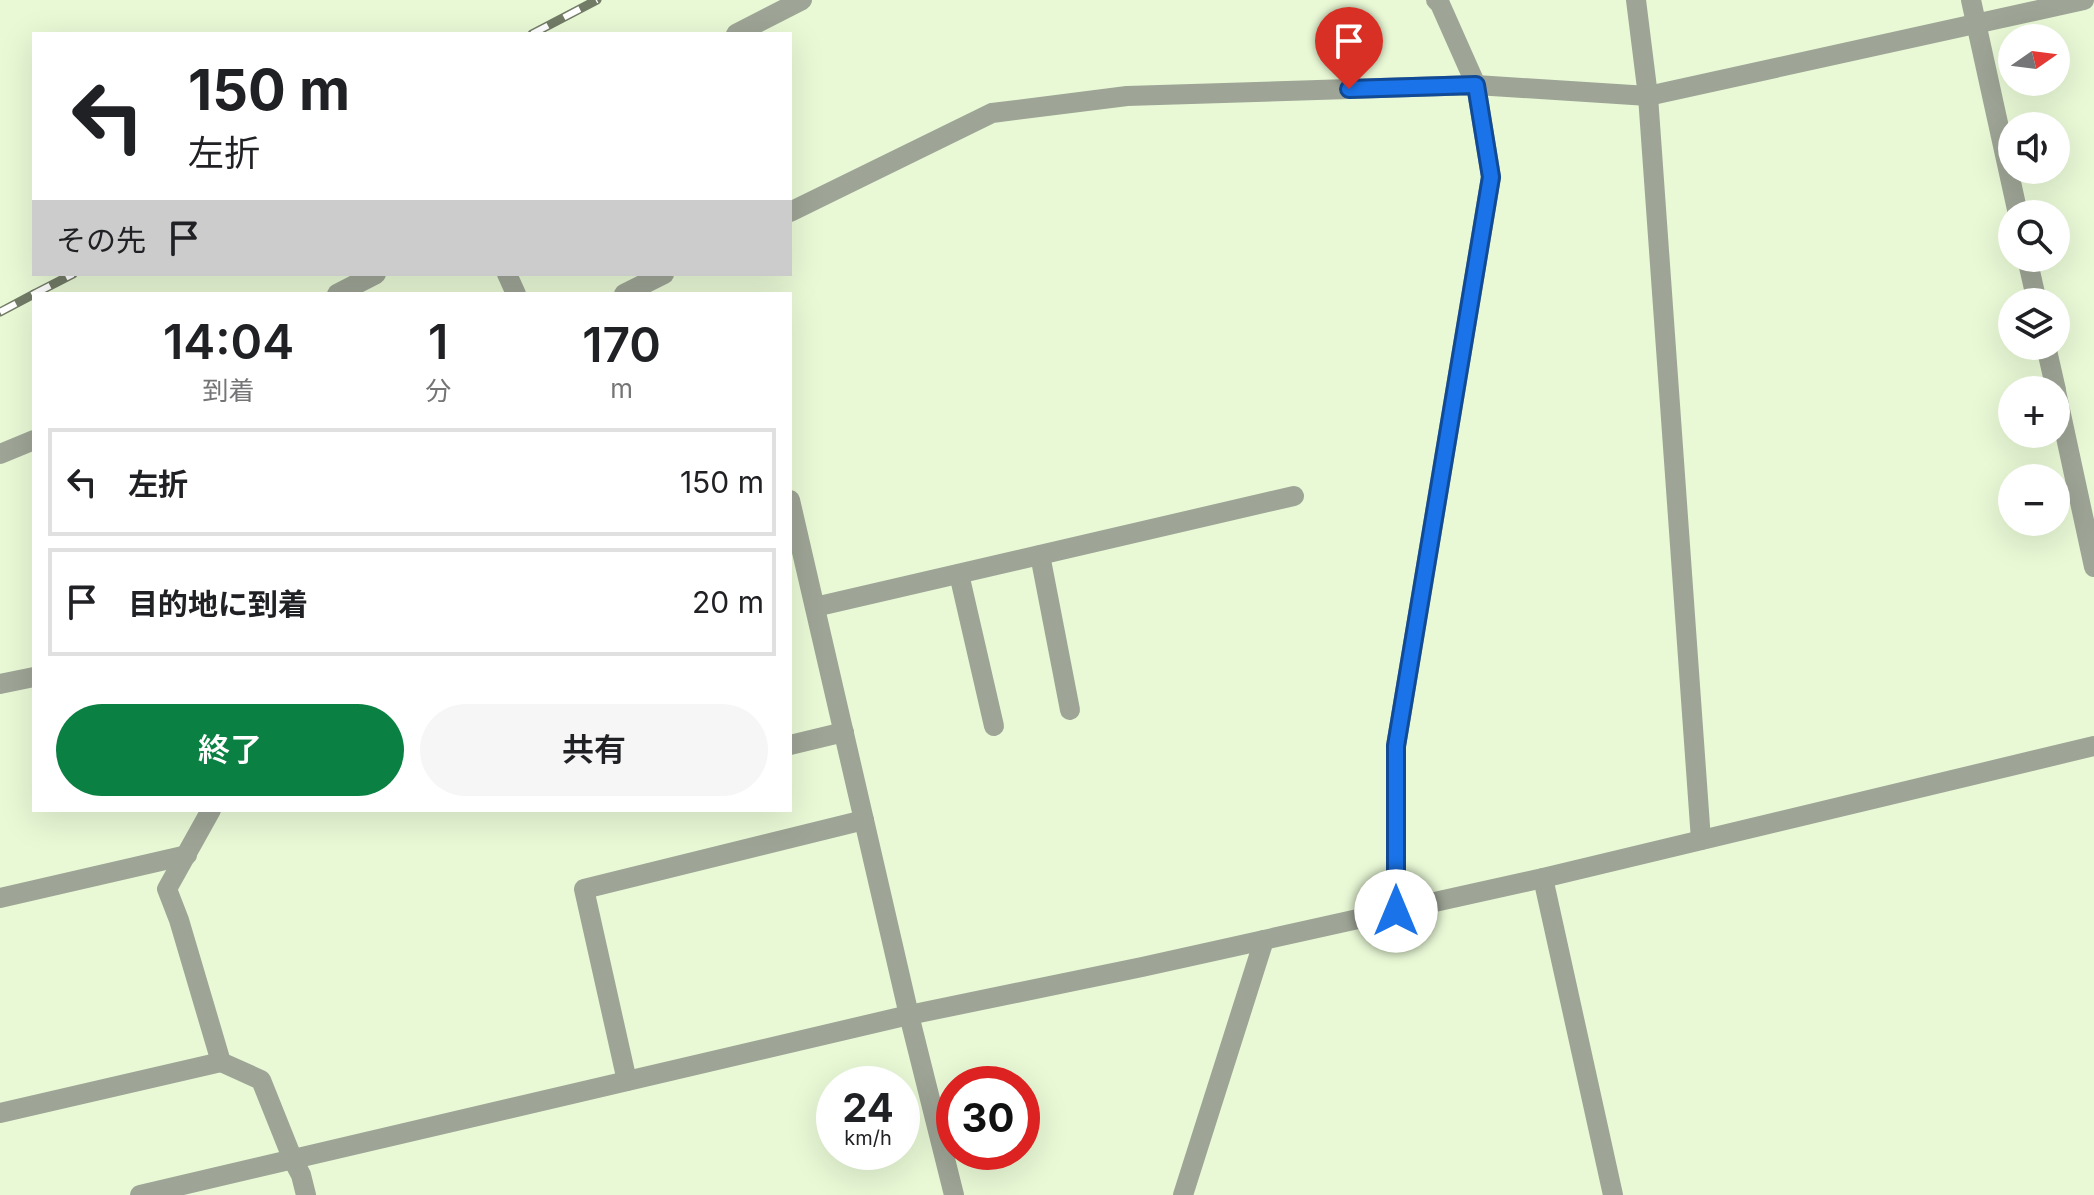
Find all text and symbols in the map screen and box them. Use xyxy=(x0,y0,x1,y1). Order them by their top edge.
pin xyxy=(1315,7,1383,89)
icon: arrive xyxy=(1327,19,1371,63)
north arrow xyxy=(1998,24,2070,96)
map controls xyxy=(1998,24,2070,536)
text: 150 m xyxy=(188,56,350,124)
icon: left xyxy=(56,64,160,168)
button: sound xyxy=(1998,112,2070,184)
text: 左折 xyxy=(188,131,260,175)
button: search xyxy=(1998,200,2070,272)
icon: arrive xyxy=(162,216,206,260)
text: その先 xyxy=(56,222,146,258)
button: layers xyxy=(1998,288,2070,360)
text: 14:04 xyxy=(163,312,294,371)
text: 1 xyxy=(428,312,448,371)
text: 170 xyxy=(582,315,661,374)
text: m xyxy=(610,373,633,404)
text: 到着 xyxy=(203,375,255,406)
text: 分 xyxy=(425,375,451,406)
button: + xyxy=(1998,376,2070,448)
icon: left xyxy=(60,460,104,504)
text: 150 m xyxy=(680,464,764,500)
button: − xyxy=(1998,464,2070,536)
text: 左折 xyxy=(128,466,188,502)
icon: arrive xyxy=(60,580,104,624)
text: 20 m xyxy=(692,584,764,620)
text: 目的地に到着 xyxy=(128,586,308,622)
button: 終了 xyxy=(56,704,404,796)
button: 共有 xyxy=(420,704,768,796)
position arrow xyxy=(1354,869,1438,953)
speed limit sign: 30 xyxy=(936,1066,1040,1170)
text: 24 xyxy=(842,1083,894,1132)
text: km/h xyxy=(844,1126,892,1150)

